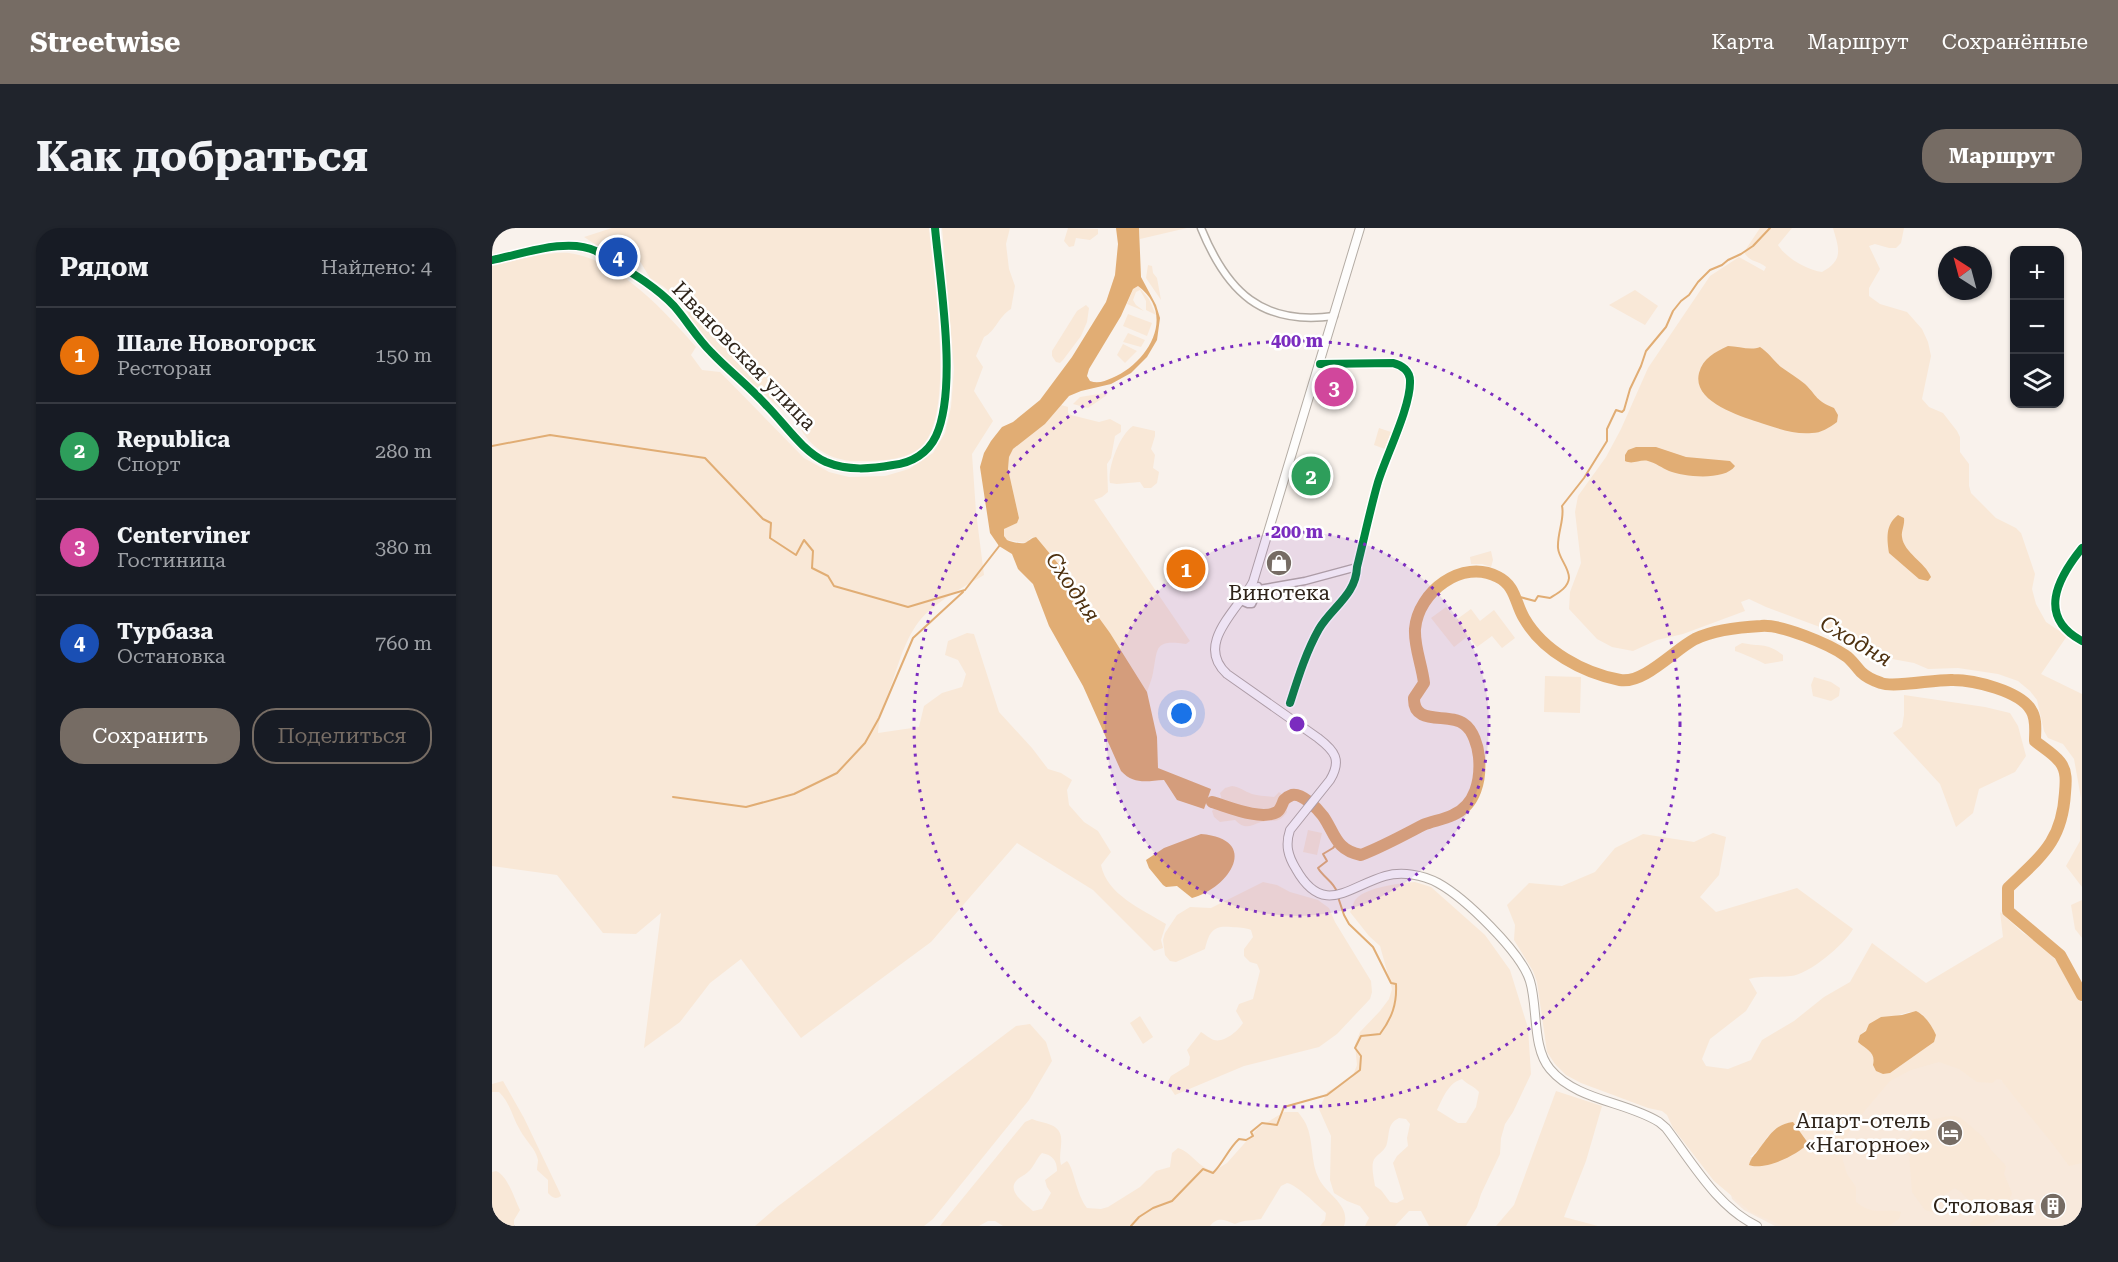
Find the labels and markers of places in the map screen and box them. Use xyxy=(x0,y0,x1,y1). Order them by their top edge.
pin: 4 xyxy=(598,234,638,279)
pin: 3 xyxy=(1314,364,1354,410)
pin: 2 xyxy=(1292,454,1330,498)
pin: 1 xyxy=(1166,546,1206,592)
shop icon: Винотека xyxy=(1264,548,1294,578)
place label: Винотека xyxy=(1228,581,1330,605)
centre of rings xyxy=(1287,714,1307,734)
place label: Апарт-отель «Нагорное» xyxy=(1796,1109,1930,1157)
hotel icon: Апарт-отель «Нагорное» xyxy=(1935,1118,1965,1148)
building icon: Столовая xyxy=(2038,1191,2068,1221)
place label: Столовая xyxy=(1933,1194,2034,1218)

